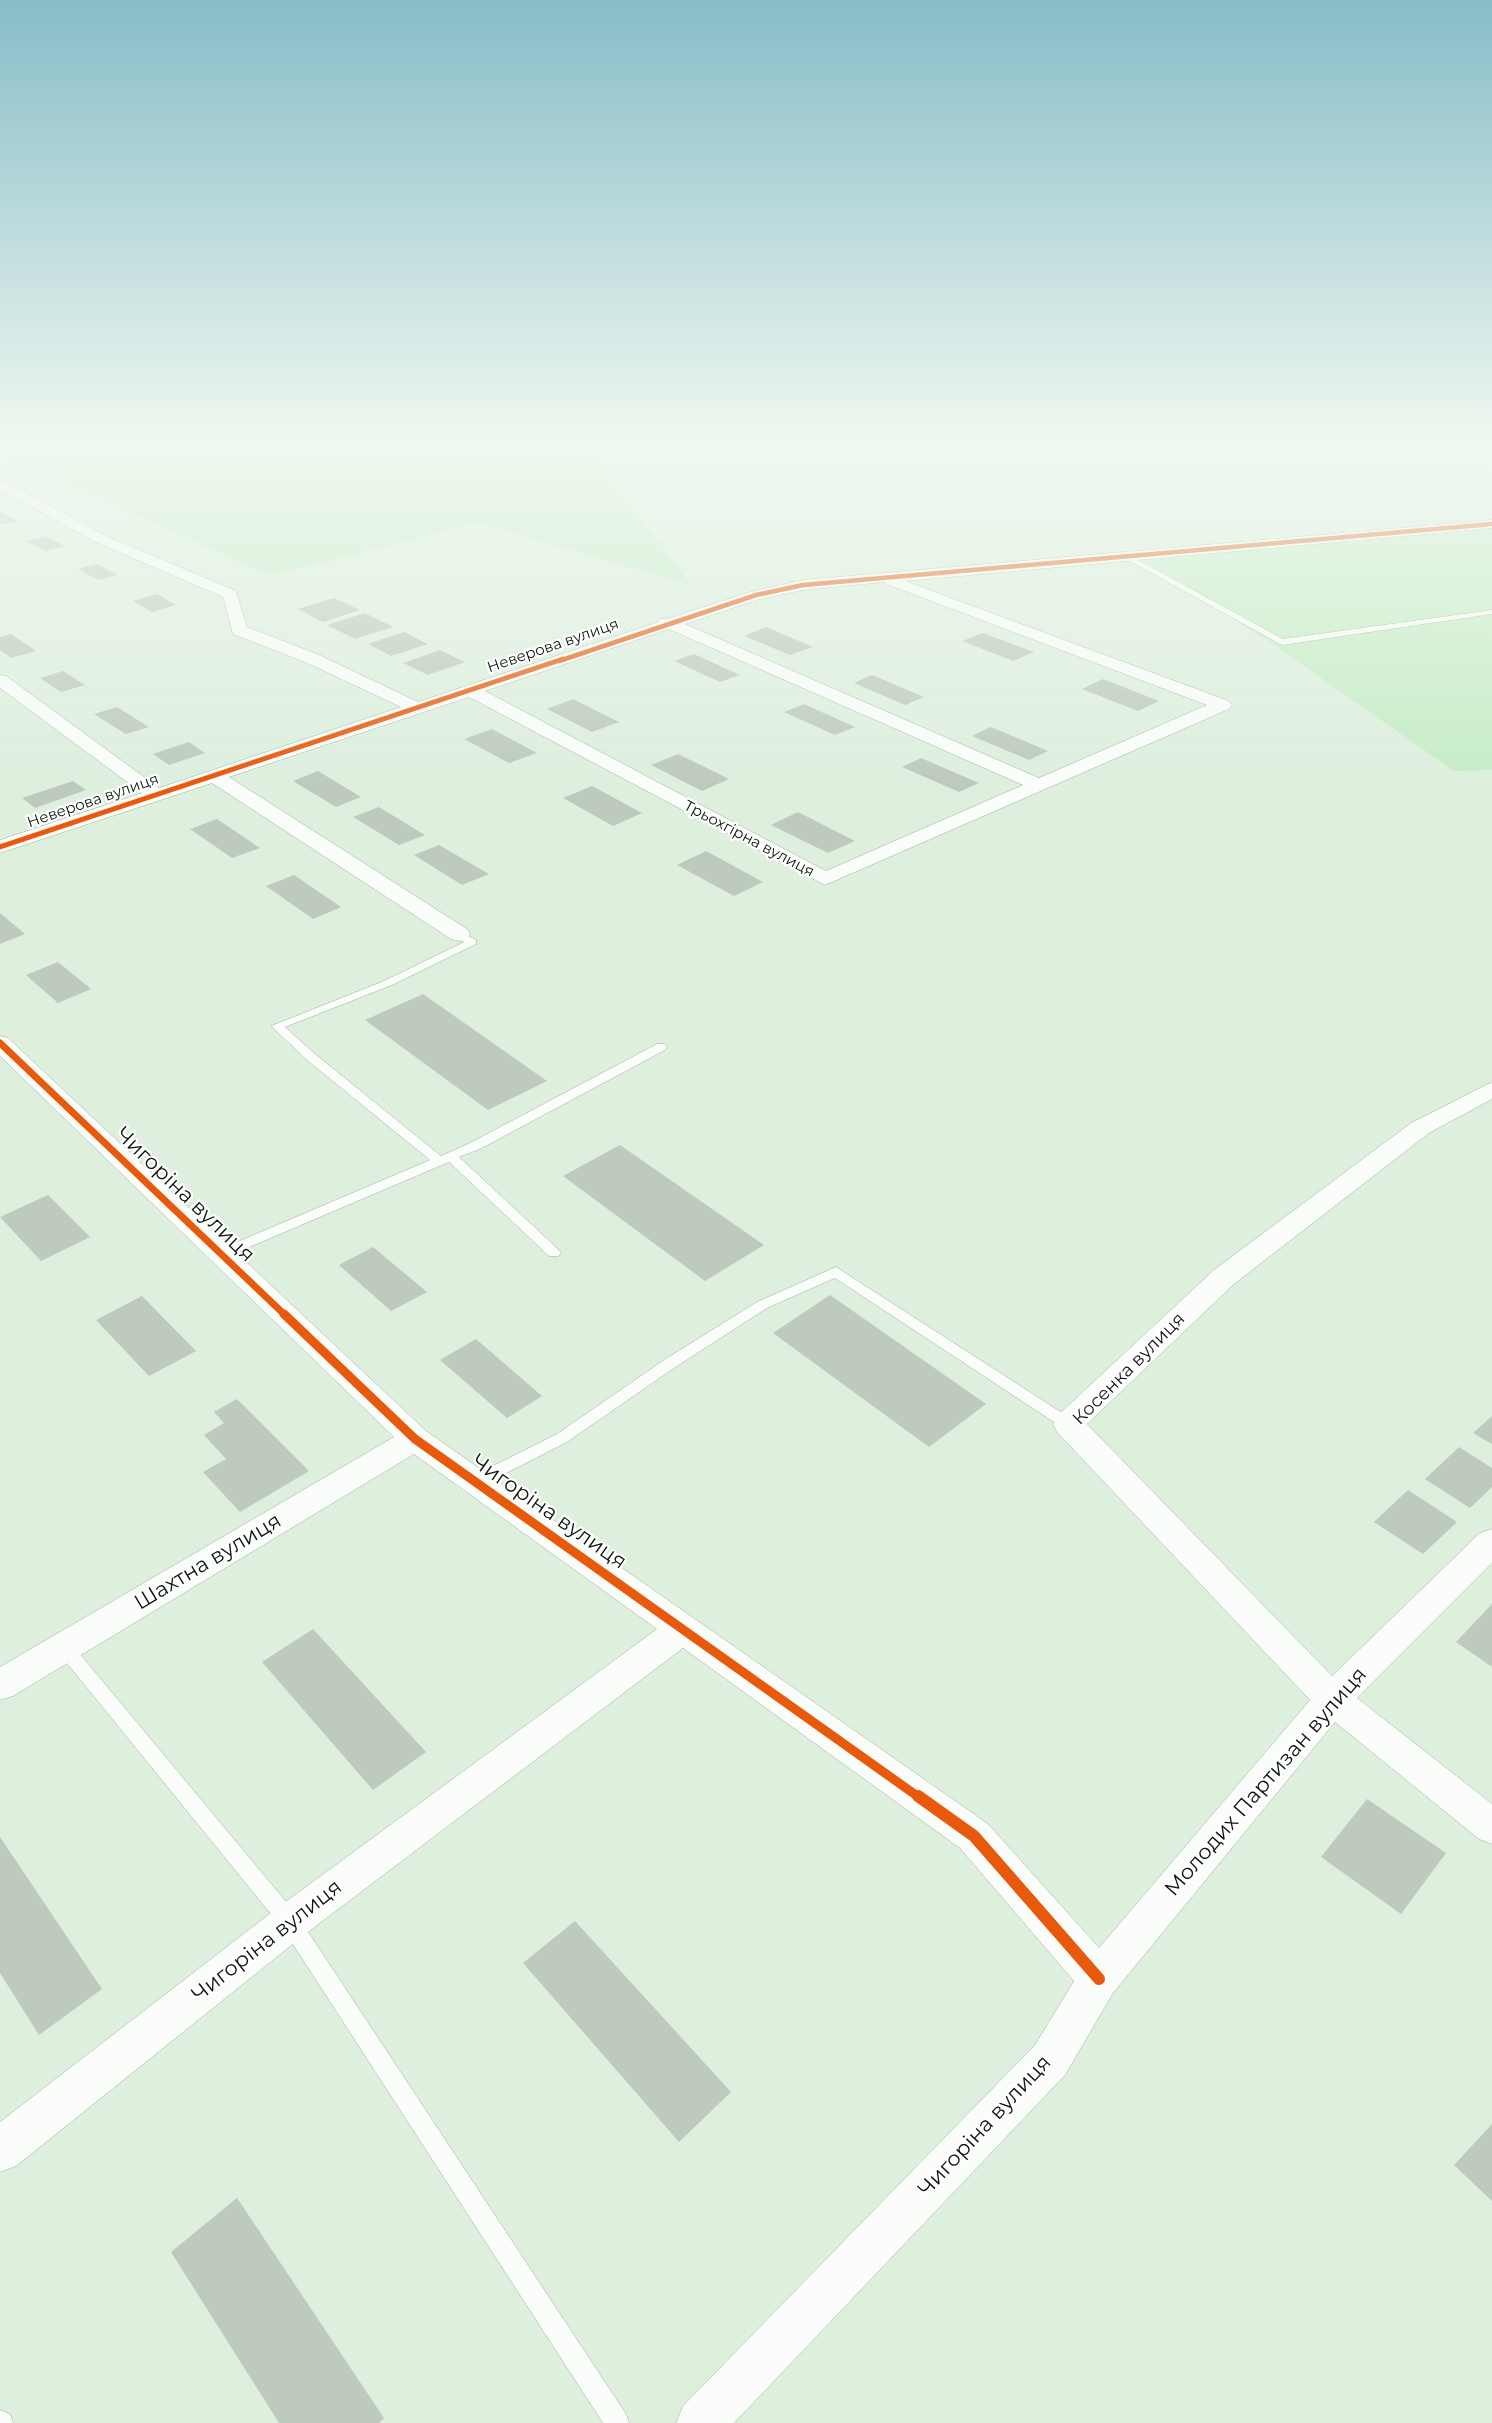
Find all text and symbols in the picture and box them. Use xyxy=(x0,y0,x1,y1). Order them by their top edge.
street label: Неверова вулиця xyxy=(485,615,621,677)
street label: Неверова вулиця xyxy=(25,770,161,832)
street label: Трьохгірна вулиця xyxy=(681,797,817,881)
street label: Чигоріна вулиця xyxy=(110,1122,260,1268)
street label: Косенка вулиця xyxy=(1068,1308,1190,1430)
street label: Чигоріна вулиця xyxy=(467,1449,631,1575)
street label: Шахтна вулиця xyxy=(130,1508,286,1616)
street label: Молодих Партизан вулиця xyxy=(1160,1663,1372,1901)
street label: Чигоріна вулиця xyxy=(187,1875,347,2007)
street label: Чигоріна вулиця xyxy=(913,2050,1057,2202)

